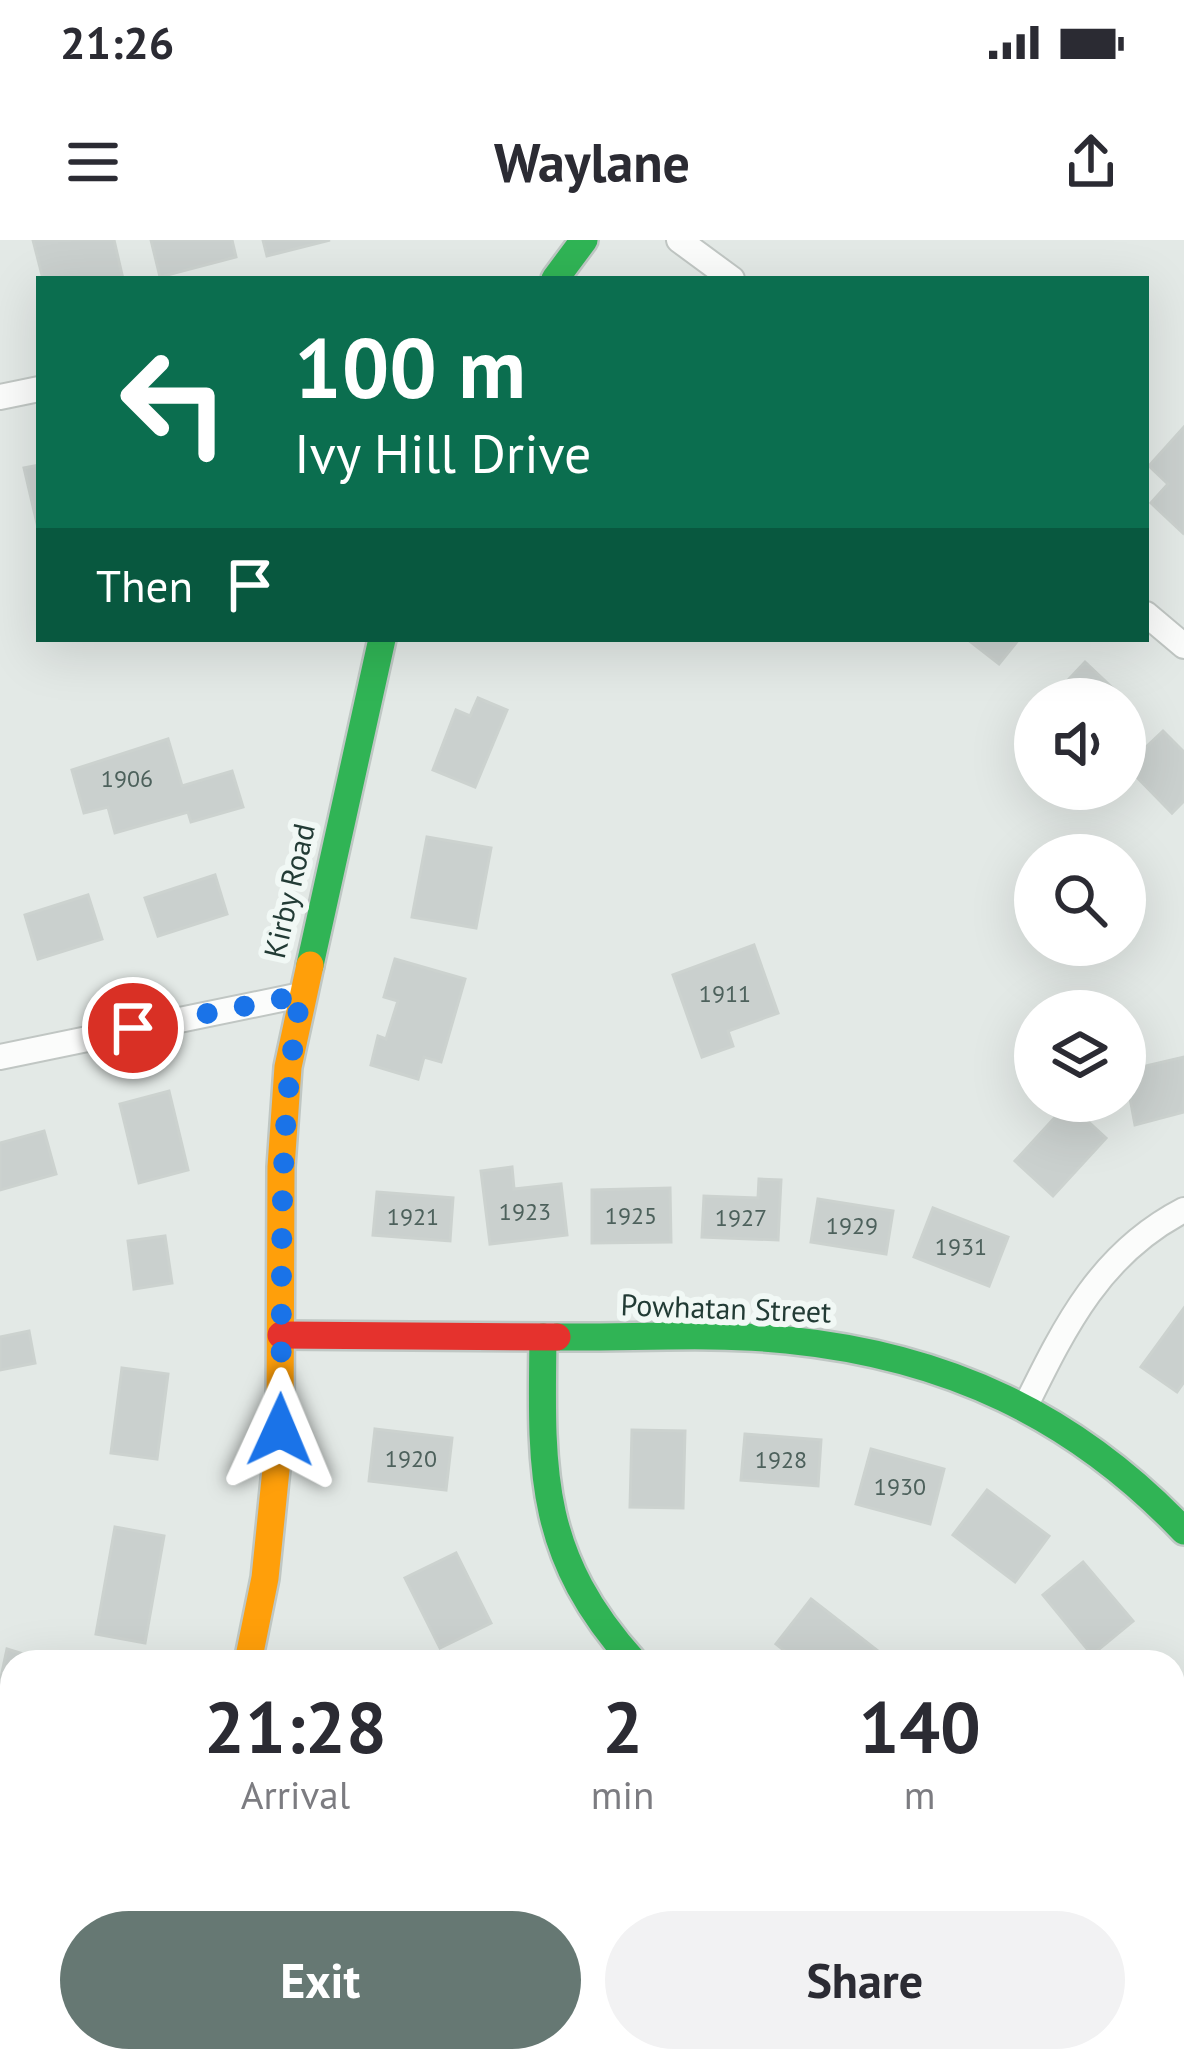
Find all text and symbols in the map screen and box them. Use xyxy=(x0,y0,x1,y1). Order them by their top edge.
text: 21:26 xyxy=(60,13,174,71)
text: Waylane xyxy=(494,127,690,197)
icon: menu xyxy=(60,129,126,195)
icon: share xyxy=(1058,129,1124,195)
text: 100 m xyxy=(294,312,526,421)
icon: left xyxy=(96,324,252,480)
text: Ivy Hill Drive xyxy=(294,418,592,488)
icon: arrive xyxy=(217,552,283,618)
text: Then xyxy=(96,556,193,614)
map controls xyxy=(1014,678,1146,1122)
button: sound xyxy=(1014,678,1146,810)
house number: 1906 xyxy=(101,763,153,794)
street label: Kirby Road xyxy=(254,820,323,962)
button: search xyxy=(1014,834,1146,966)
pin xyxy=(82,977,184,1079)
house number: 1911 xyxy=(699,978,751,1009)
button: layers xyxy=(1014,990,1146,1122)
icon: arrive xyxy=(100,995,166,1061)
house number: 1923 xyxy=(499,1196,551,1227)
house number: 1925 xyxy=(605,1200,657,1231)
house number: 1921 xyxy=(387,1201,439,1232)
house number: 1927 xyxy=(715,1202,767,1233)
house number: 1929 xyxy=(826,1210,878,1241)
house number: 1931 xyxy=(935,1231,987,1262)
street label: Powhatan Street xyxy=(620,1284,832,1331)
position arrow xyxy=(217,1367,343,1493)
house number: 1920 xyxy=(385,1443,437,1474)
house number: 1928 xyxy=(755,1444,807,1475)
house number: 1930 xyxy=(874,1471,926,1502)
text: 21:28 xyxy=(204,1680,387,1773)
text: 2 xyxy=(602,1680,643,1773)
text: 140 xyxy=(858,1680,981,1773)
text: Arrival xyxy=(241,1769,350,1820)
text: min xyxy=(591,1769,654,1820)
text: m xyxy=(904,1769,935,1820)
button: Exit xyxy=(60,1911,581,2049)
button: Share xyxy=(605,1911,1125,2049)

